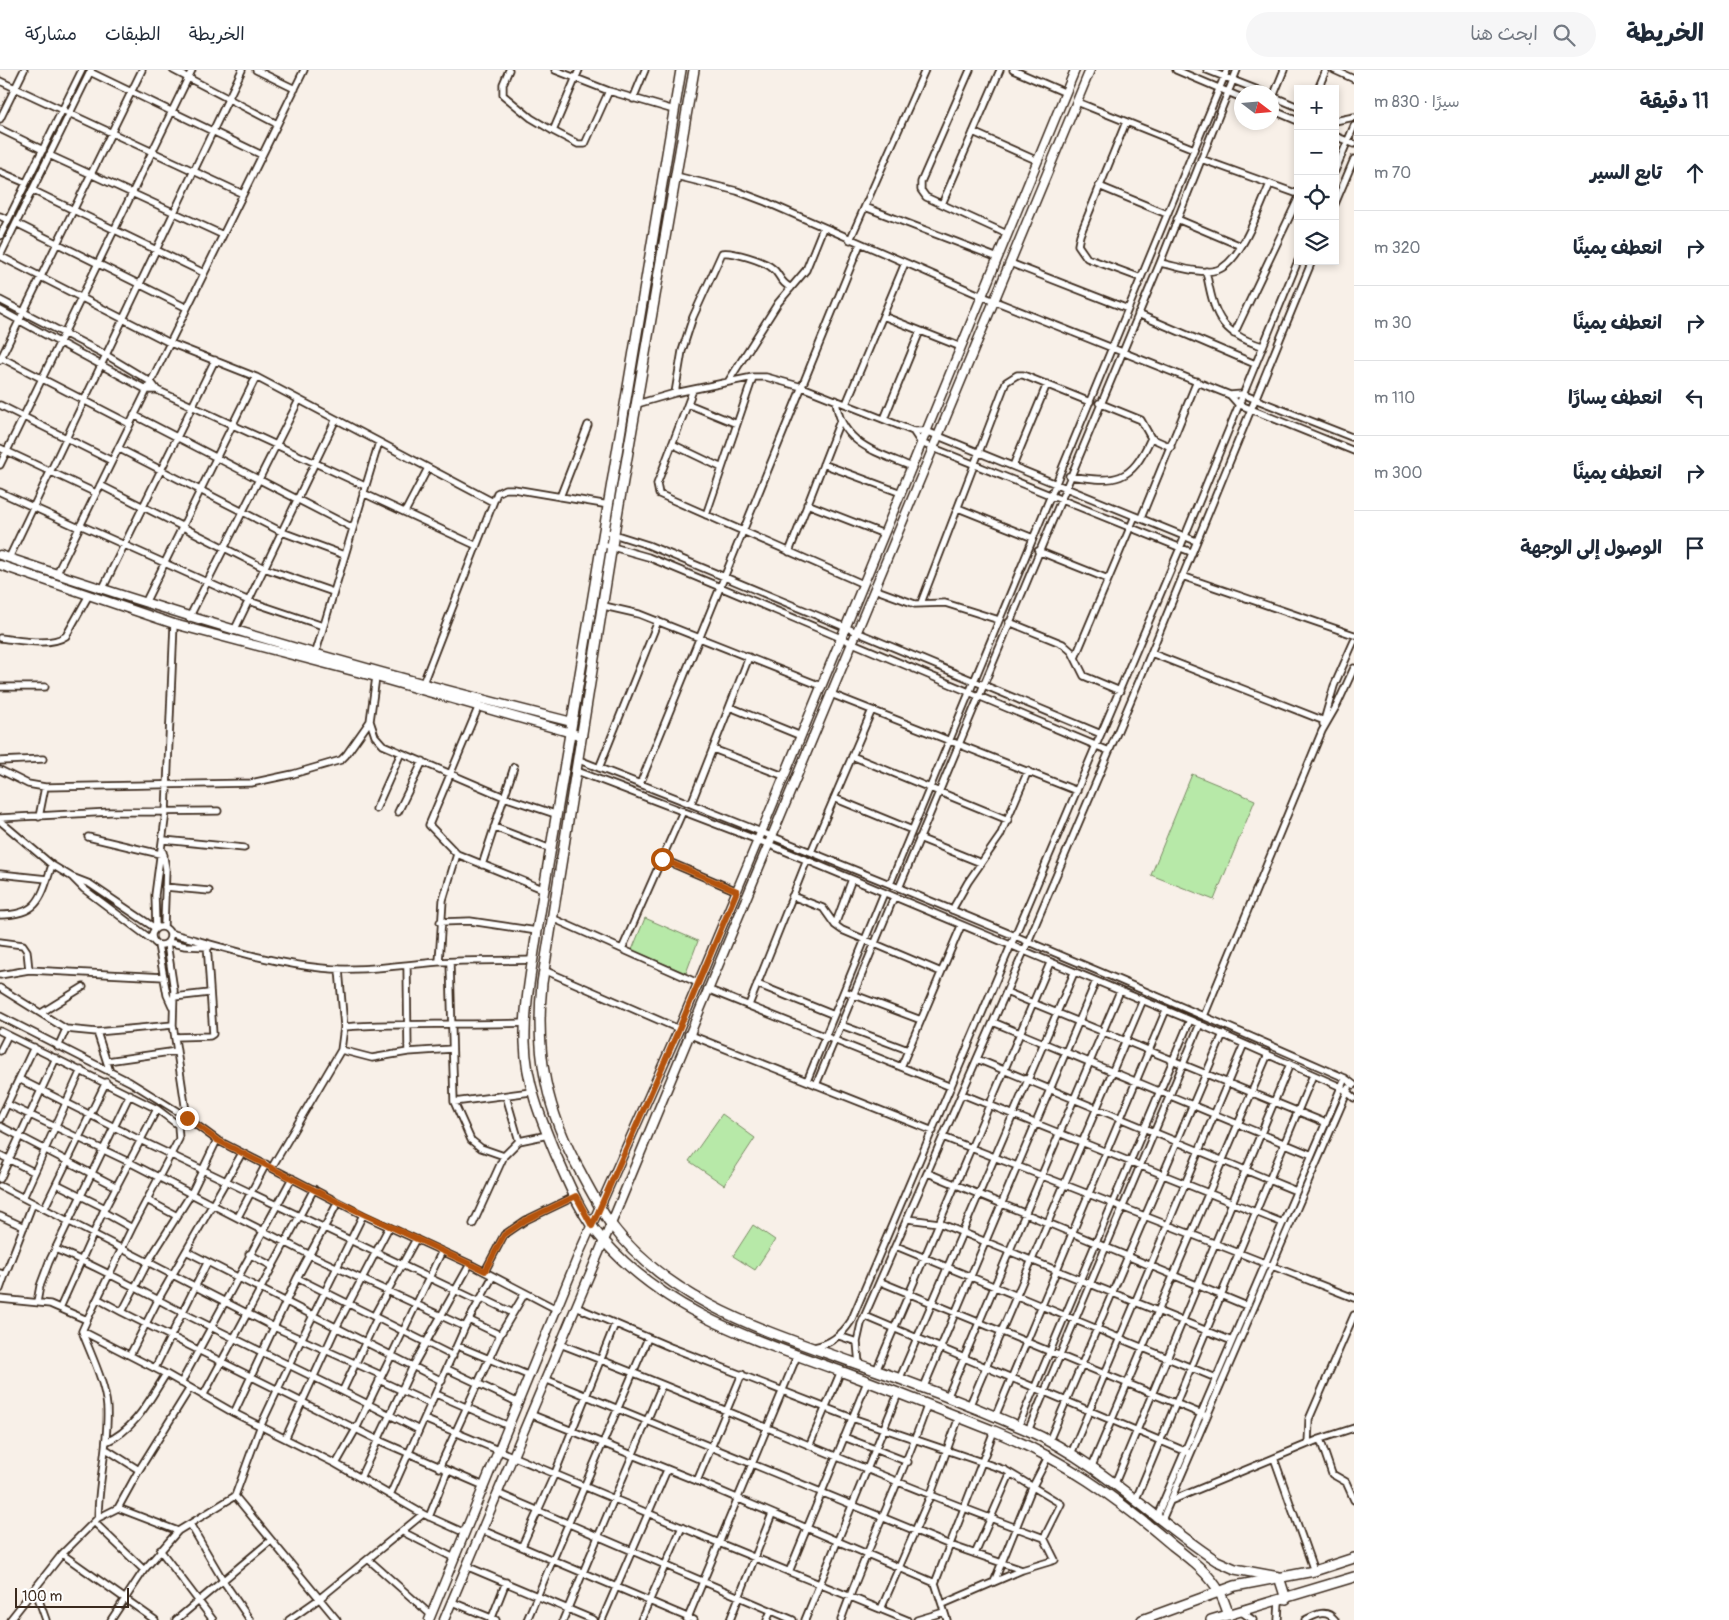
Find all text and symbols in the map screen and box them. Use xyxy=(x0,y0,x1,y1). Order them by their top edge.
search box xyxy=(1246,12,1596,57)
text: الخريطة xyxy=(1626,19,1704,48)
icon: search xyxy=(1550,21,1578,49)
text: ابحث هنا xyxy=(1470,22,1538,46)
text: مشاركة xyxy=(25,23,77,46)
text: الطبقات xyxy=(105,23,161,46)
text: الخريطة xyxy=(189,23,245,46)
north arrow xyxy=(1234,85,1279,130)
map controls xyxy=(1294,85,1339,265)
button: + xyxy=(1294,85,1339,130)
text: 11 دقيقة xyxy=(1640,88,1709,115)
text: سيرًا · 830 m xyxy=(1374,92,1460,112)
button: − xyxy=(1294,130,1339,175)
icon: ahead xyxy=(1681,159,1709,187)
text: تابع السير xyxy=(1590,161,1662,185)
text: 70 m xyxy=(1374,163,1411,183)
button: locate xyxy=(1294,175,1339,220)
button: layers xyxy=(1294,220,1339,265)
icon: right xyxy=(1681,234,1709,262)
text: انعطف يمينًا xyxy=(1573,236,1662,260)
text: 320 m xyxy=(1374,238,1421,258)
icon: right xyxy=(1681,309,1709,337)
text: انعطف يمينًا xyxy=(1573,311,1662,335)
text: 30 m xyxy=(1374,313,1412,333)
icon: left xyxy=(1681,384,1709,412)
text: انعطف يسارًا xyxy=(1568,386,1662,410)
text: 110 m xyxy=(1374,388,1415,408)
icon: right xyxy=(1681,459,1709,487)
text: انعطف يمينًا xyxy=(1573,461,1662,485)
text: 300 m xyxy=(1374,463,1423,483)
icon: arrive xyxy=(1681,534,1709,562)
text: الوصول إلى الوجهة xyxy=(1520,536,1662,560)
route start xyxy=(651,848,674,871)
route end xyxy=(176,1107,199,1130)
scale bar xyxy=(15,1585,129,1608)
text: 100 m xyxy=(22,1588,62,1605)

